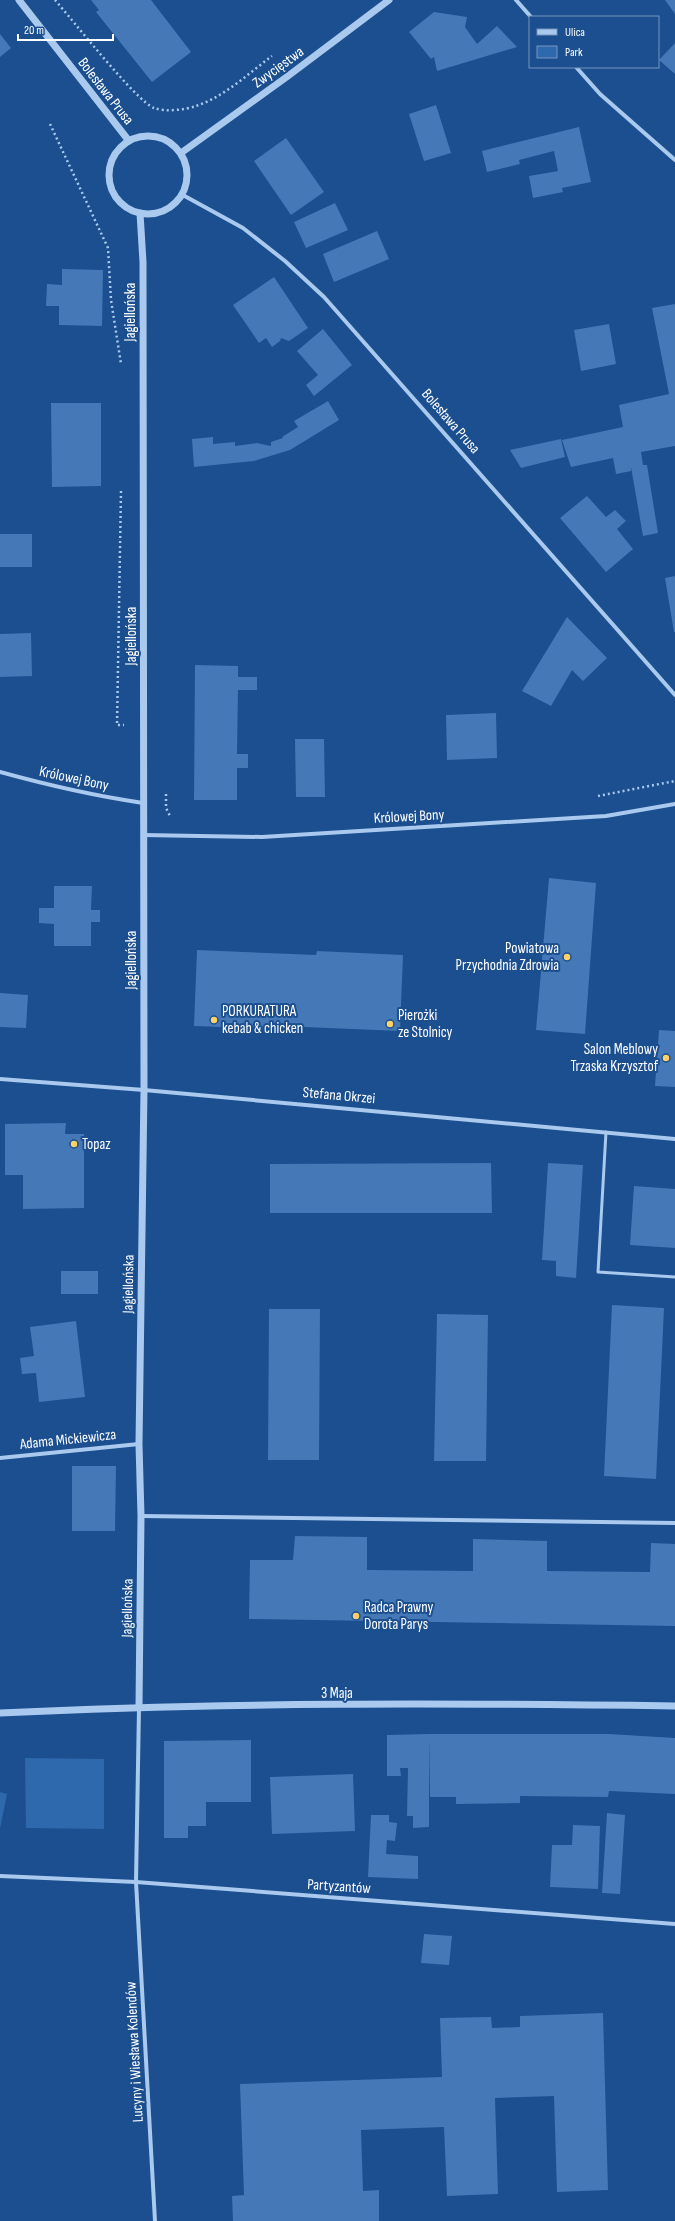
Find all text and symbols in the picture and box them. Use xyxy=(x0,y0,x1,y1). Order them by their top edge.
scale bar xyxy=(18,16,113,42)
legend xyxy=(529,16,659,68)
text: 20 m xyxy=(24,23,44,38)
text: Ulica xyxy=(565,25,585,40)
street label: Zwycięstwa xyxy=(249,42,308,92)
text: Park xyxy=(565,45,583,60)
street label: Bolesława Prusa xyxy=(73,54,138,129)
street label: Jagiellońska xyxy=(121,282,140,342)
street label: Bolesława Prusa xyxy=(417,385,484,458)
street label: Jagiellońska xyxy=(122,606,141,666)
street label: Królowej Bony xyxy=(37,762,111,795)
street label: Królowej Bony xyxy=(373,805,445,828)
street label: Jagiellońska xyxy=(122,930,141,990)
place label: Powiatowa Przychodnia Zdrowia xyxy=(456,939,559,975)
marker: Powiatowa Przychodnia Zdrowia xyxy=(562,952,572,962)
place label: PORKURATURA kebab & chicken xyxy=(222,1002,303,1038)
place label: Pierożki ze Stolnicy xyxy=(398,1006,453,1042)
marker: PORKURATURA kebab & chicken xyxy=(209,1015,219,1025)
marker: Pierożki ze Stolnicy xyxy=(385,1019,395,1029)
place label: Salon Meblowy Trzaska Krzysztof xyxy=(570,1040,659,1076)
marker: Salon Meblowy Trzaska Krzysztof xyxy=(661,1053,671,1063)
street label: Stefana Okrzei xyxy=(302,1083,376,1108)
place label: Topaz xyxy=(82,1135,111,1154)
marker: Topaz xyxy=(69,1139,79,1149)
street label: Jagiellońska xyxy=(118,1254,139,1315)
street label: Adama Mickiewicza xyxy=(18,1425,117,1454)
street label: Jagiellońska xyxy=(117,1578,138,1639)
place label: Radca Prawny Dorota Parys xyxy=(364,1598,434,1634)
marker: Radca Prawny Dorota Parys xyxy=(351,1611,361,1621)
street label: 3 Maja xyxy=(321,1684,353,1703)
street label: Partyzantów xyxy=(307,1875,372,1898)
street label: Lucyny i Wiesława Kolendów xyxy=(121,1981,148,2123)

